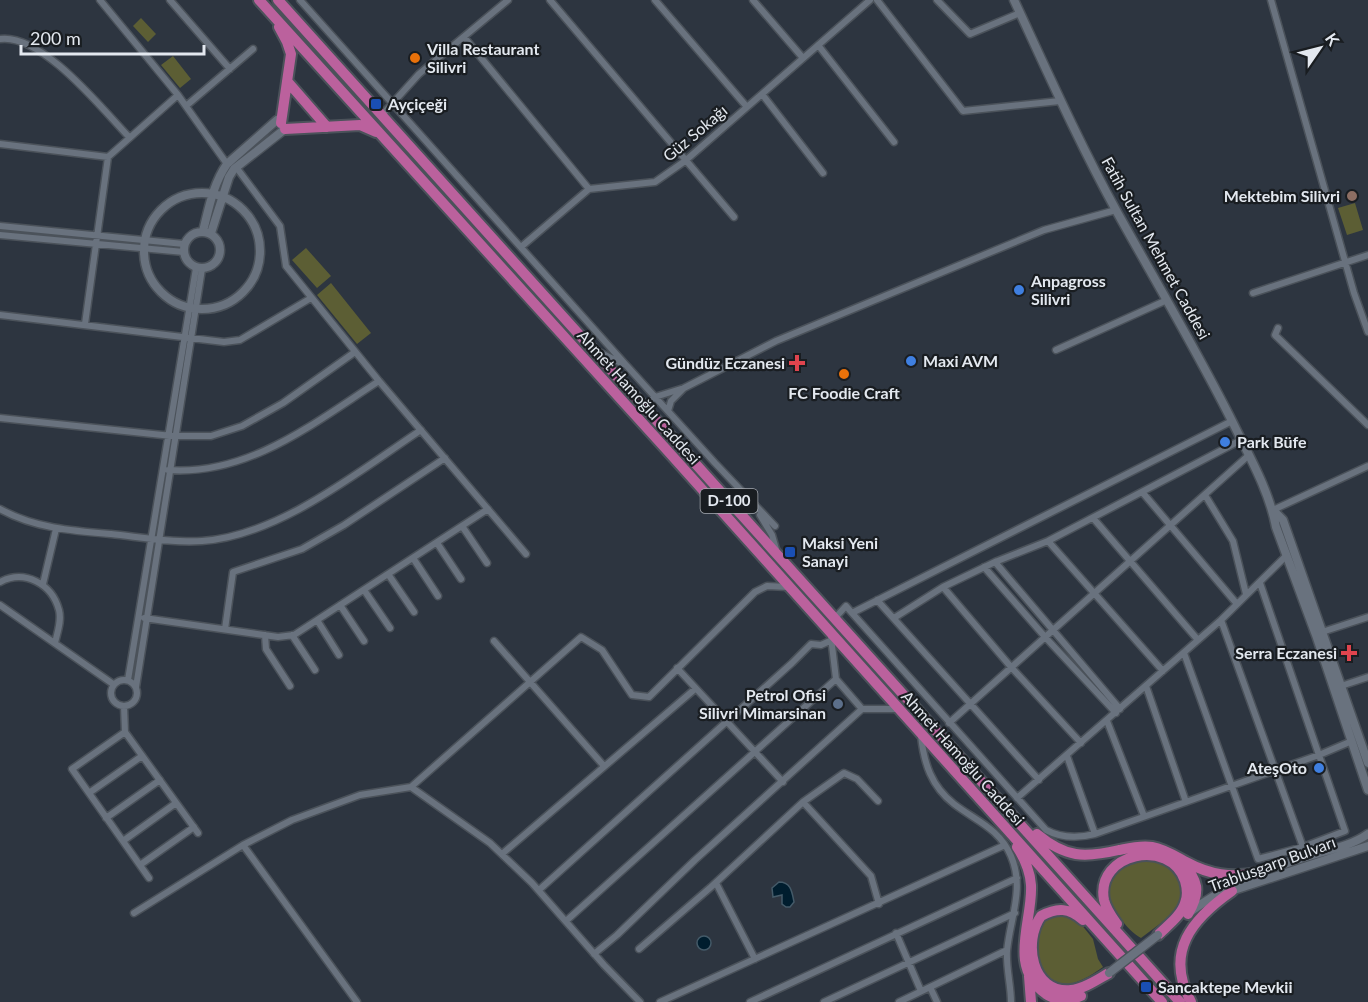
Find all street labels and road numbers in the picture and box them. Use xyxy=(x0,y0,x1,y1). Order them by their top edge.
street label: Güz Sokağı xyxy=(659,100,731,165)
street label: Fatih Sultan Mehmet Caddesi xyxy=(1098,153,1215,342)
street label: Ahmet Hamoğlu Caddesi xyxy=(574,326,705,468)
road number: D-100 xyxy=(700,489,758,513)
street label: Ahmet Hamoğlu Caddesi xyxy=(898,687,1029,829)
street label: Trablusgarp Bulvarı xyxy=(1206,832,1338,895)

